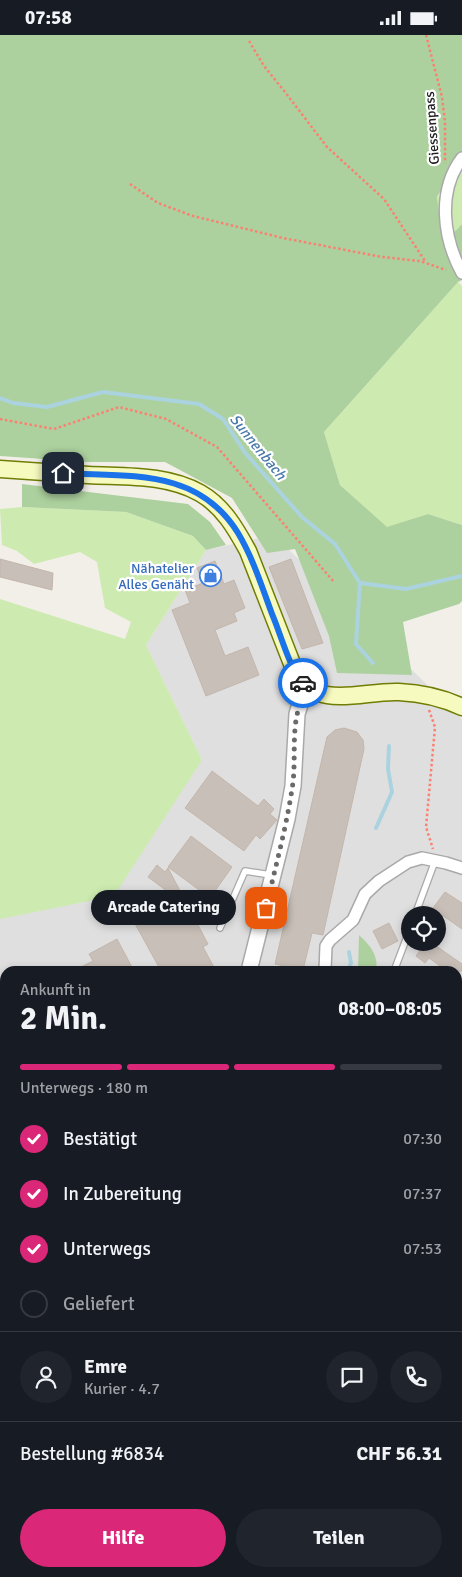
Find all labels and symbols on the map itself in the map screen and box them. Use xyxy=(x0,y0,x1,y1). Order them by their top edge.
street label: Giessenpass xyxy=(421,91,443,165)
water label: Sunnenbach xyxy=(226,411,290,484)
pin xyxy=(42,452,84,494)
place label: Nähatelier Alles Genäht xyxy=(118,560,195,593)
shop icon: Nähatelier Alles Genäht xyxy=(198,564,222,588)
courier xyxy=(278,658,328,708)
pin xyxy=(245,887,287,929)
callout: Arcade Catering xyxy=(91,891,236,925)

